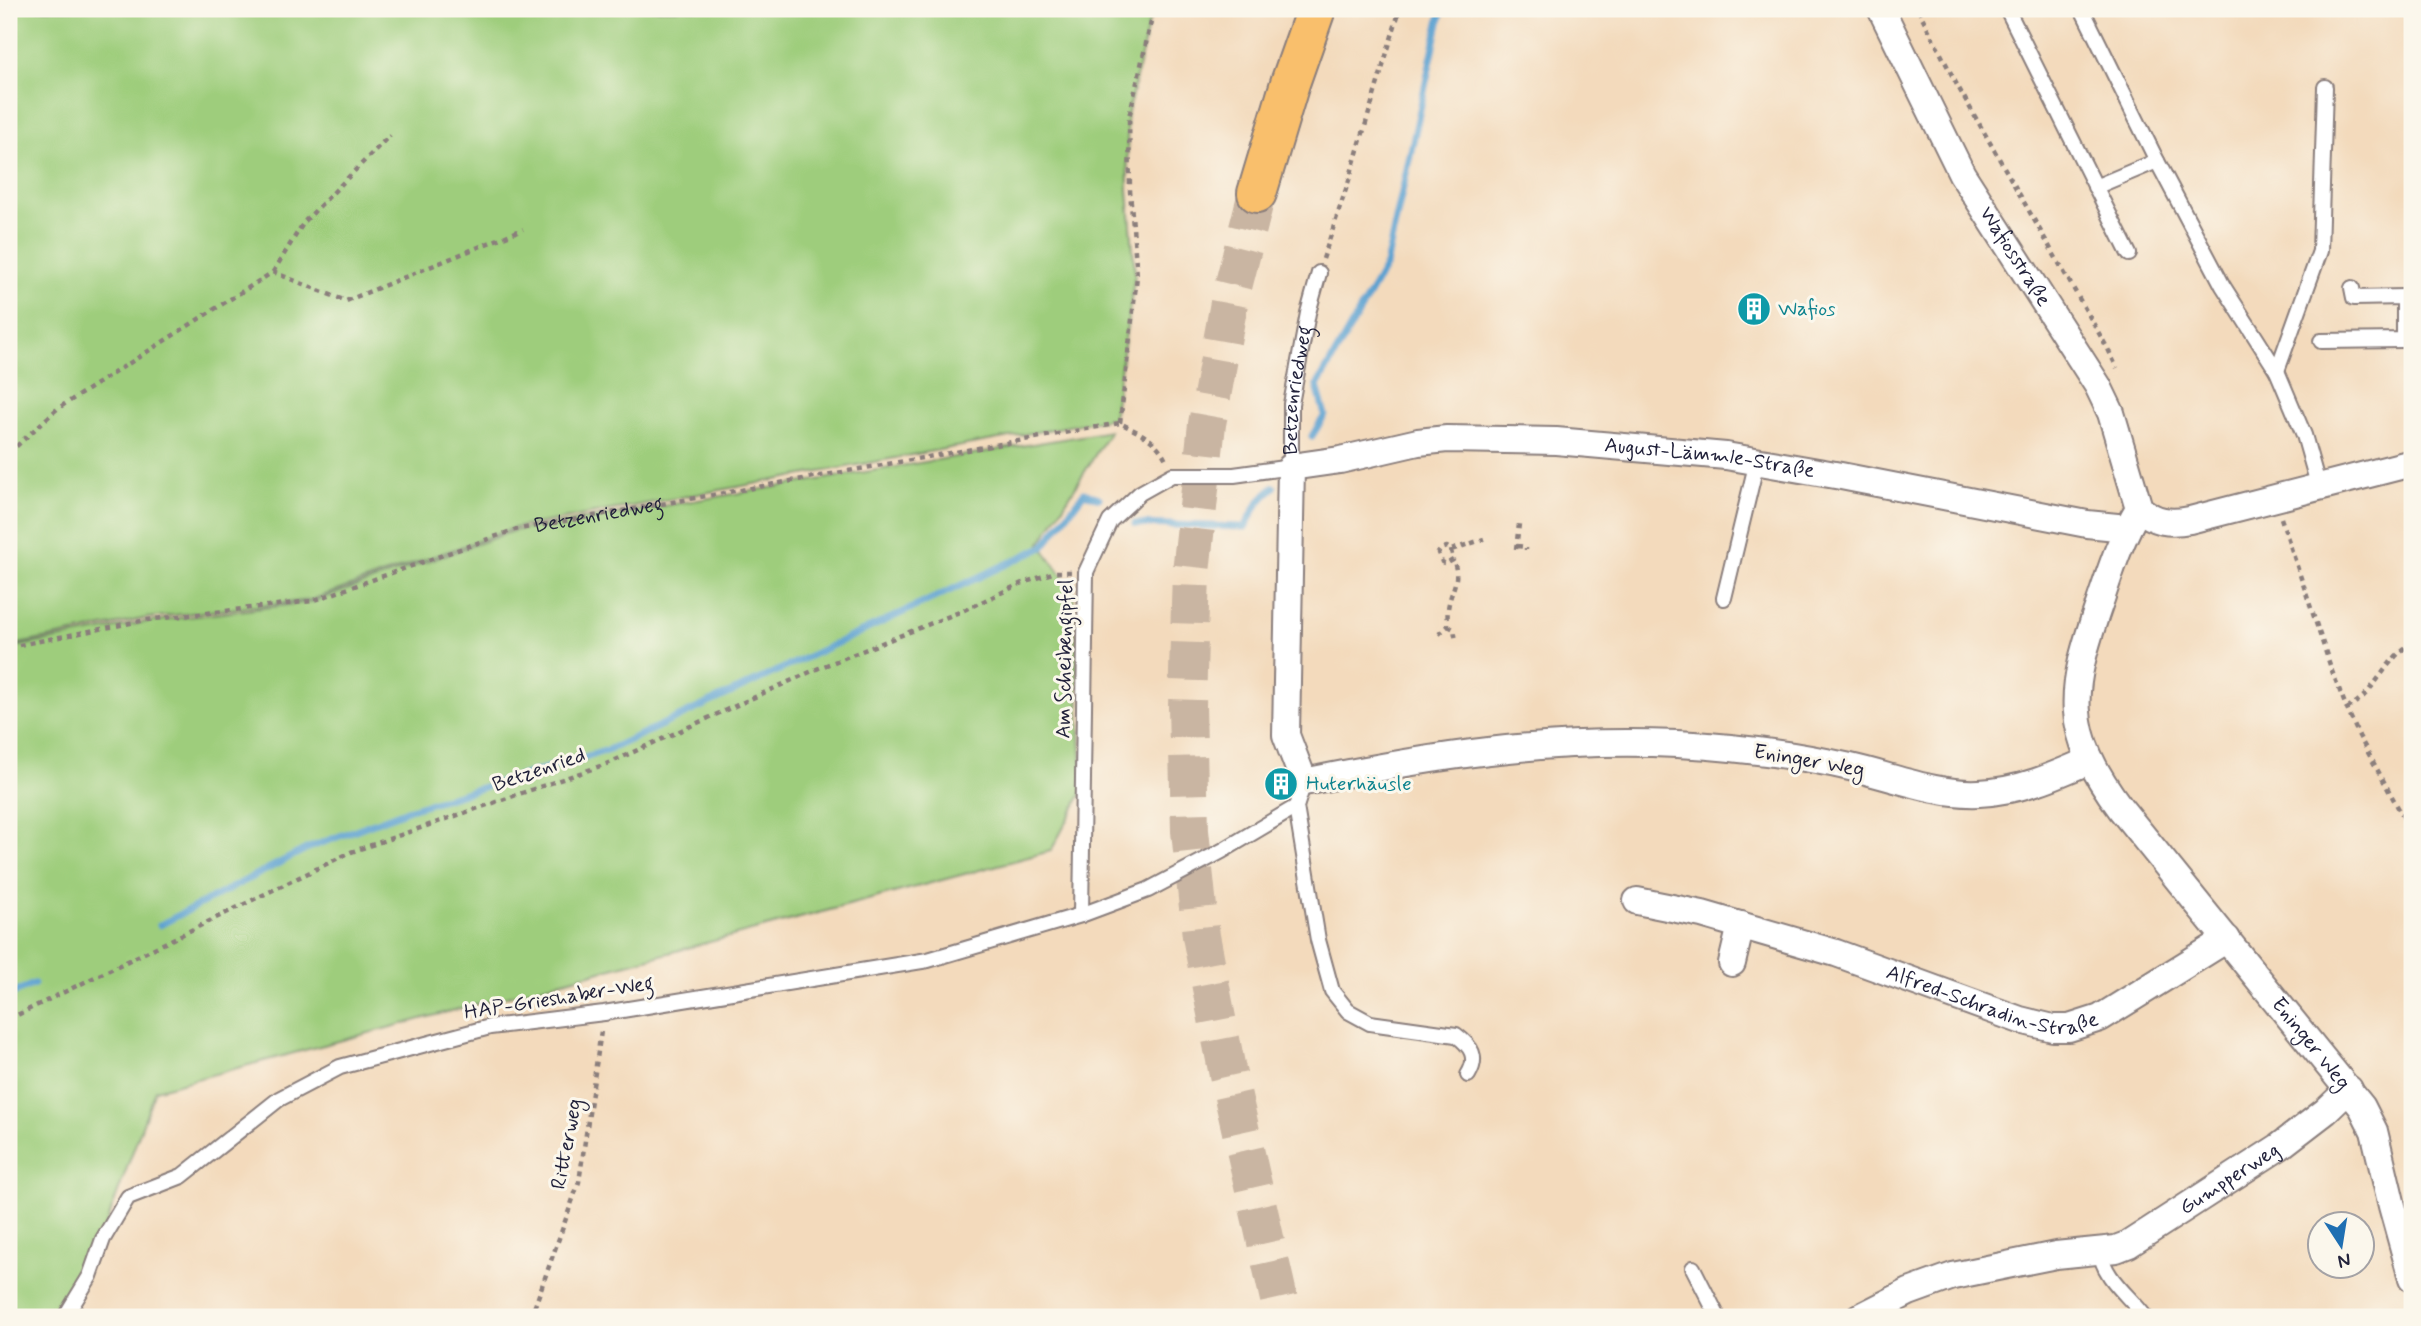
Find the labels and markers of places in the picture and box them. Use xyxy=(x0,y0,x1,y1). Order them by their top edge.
building icon: Wafios xyxy=(1735,290,1773,328)
place label: Wafios xyxy=(1778,295,1835,323)
building icon: Huterhäusle xyxy=(1262,765,1300,803)
place label: Huterhäusle xyxy=(1306,770,1412,798)

